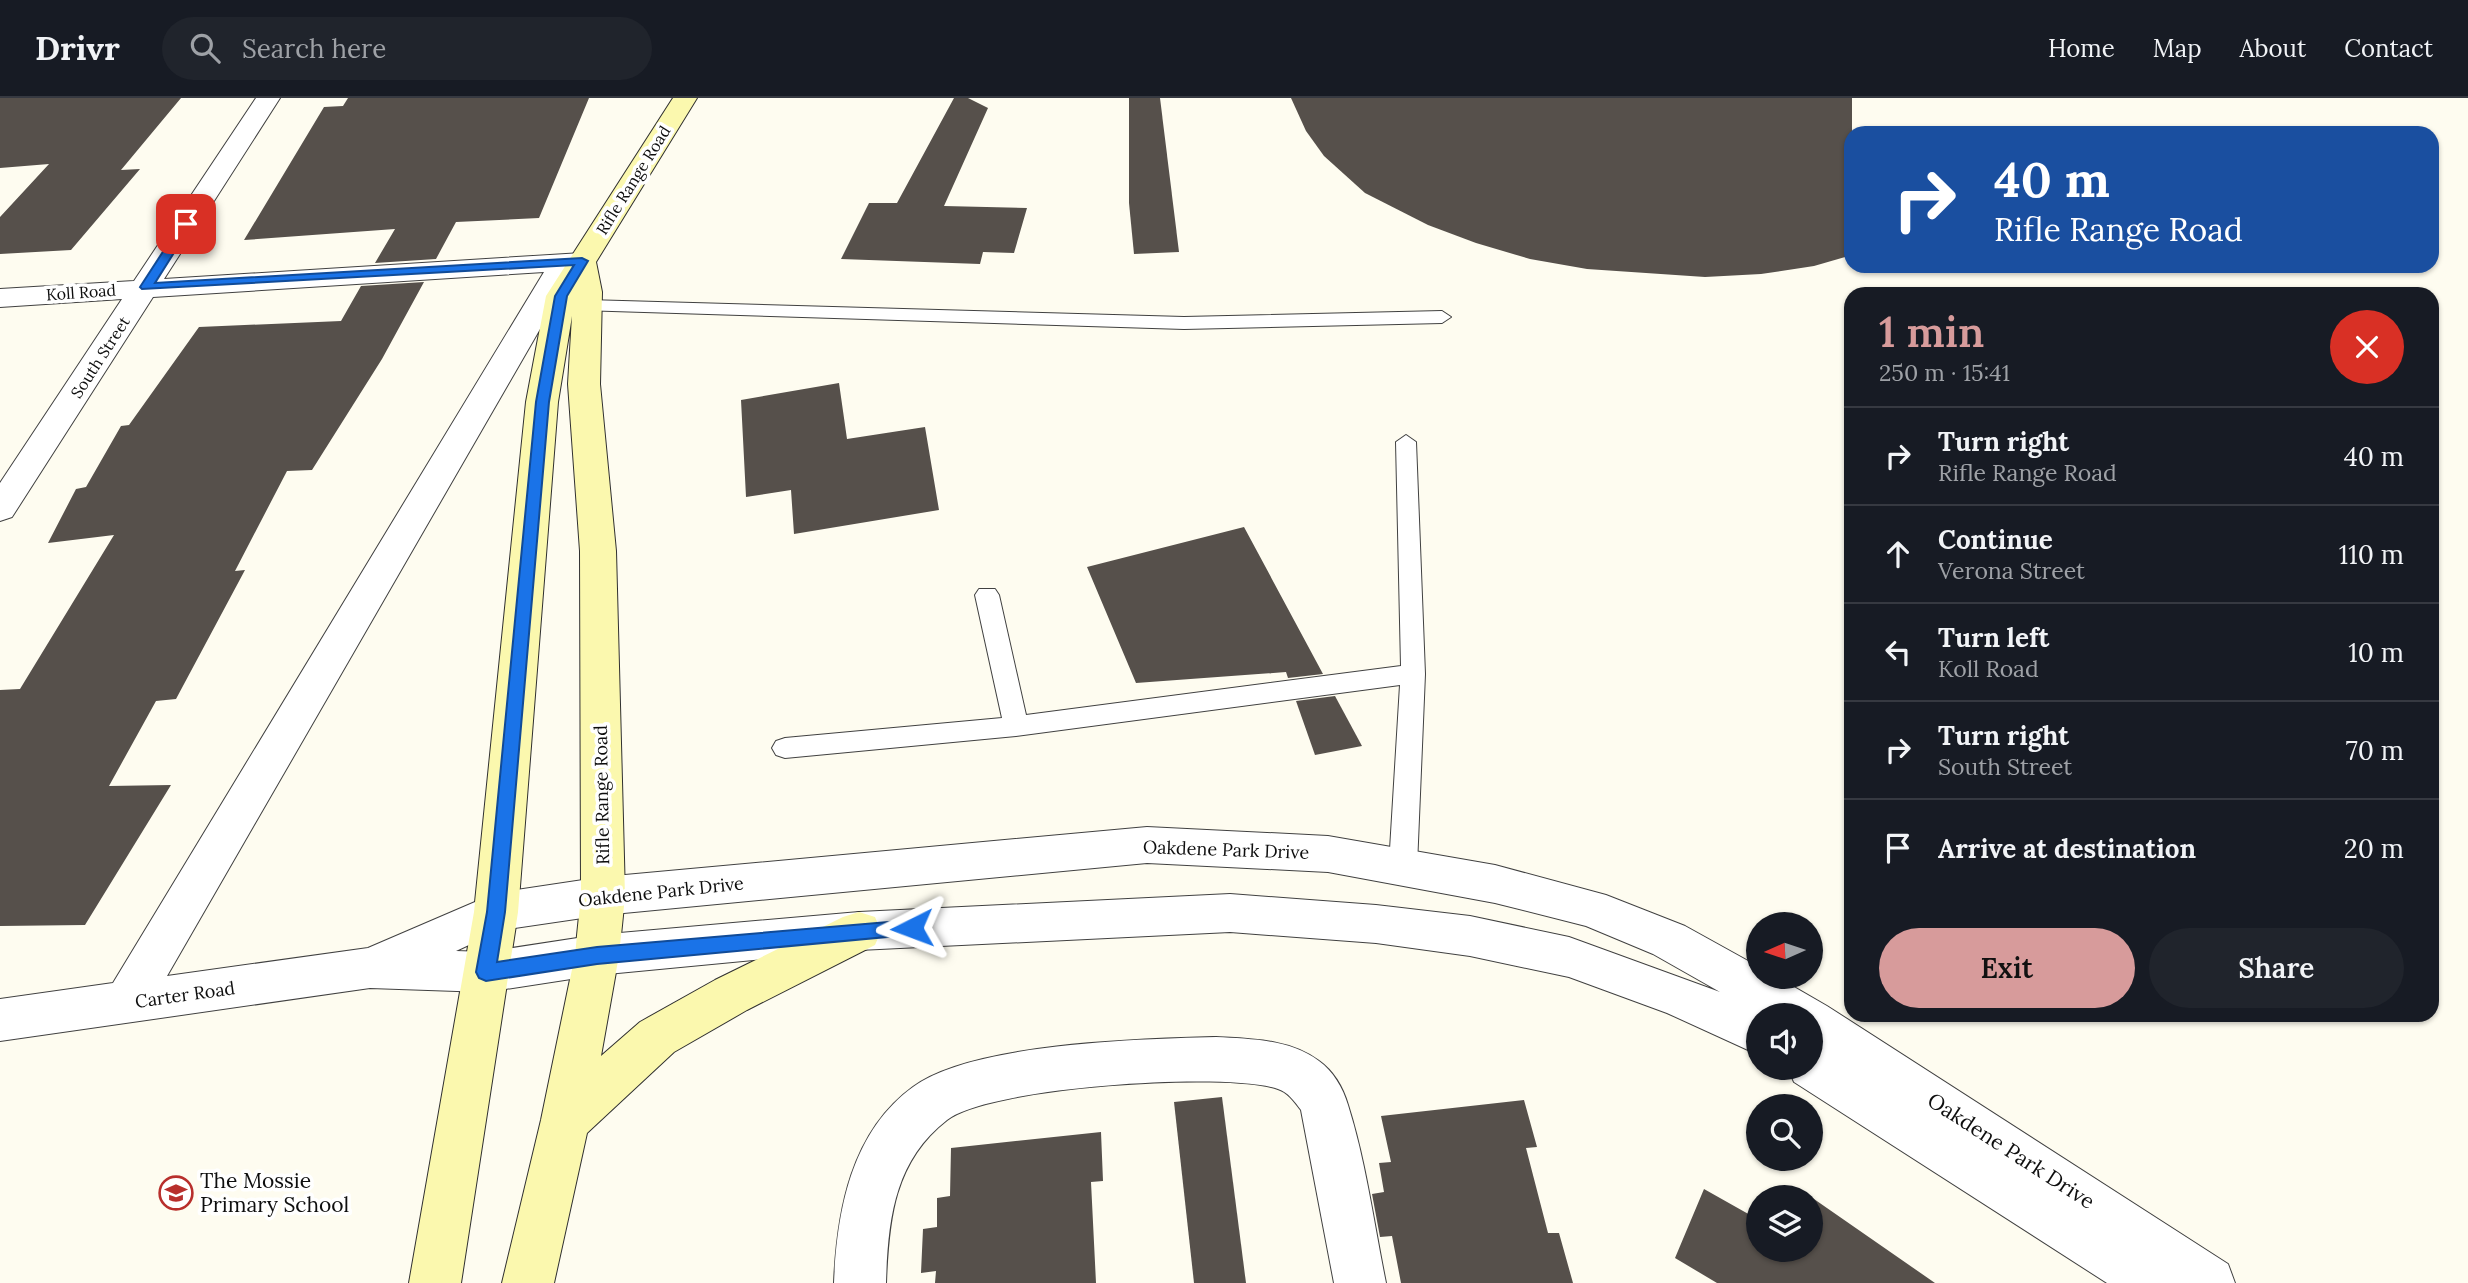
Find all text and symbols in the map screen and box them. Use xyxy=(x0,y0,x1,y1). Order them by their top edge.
search box xyxy=(162,17,652,80)
text: Drivr xyxy=(35,27,120,69)
icon: search xyxy=(186,29,224,67)
text: Search here xyxy=(242,32,386,65)
text: Home xyxy=(2048,33,2115,64)
text: Map xyxy=(2153,33,2202,64)
text: About xyxy=(2240,33,2306,64)
text: Contact xyxy=(2344,33,2433,64)
street label: Rifle Range Road xyxy=(592,122,675,238)
text: 40 m xyxy=(1994,148,2110,210)
icon: right xyxy=(1879,154,1970,245)
pin xyxy=(156,194,216,254)
icon: arrive xyxy=(167,205,205,243)
text: Rifle Range Road xyxy=(1994,209,2243,250)
street label: Koll Road xyxy=(45,280,117,304)
text: 1 min xyxy=(1879,305,1984,359)
button: close xyxy=(2330,310,2404,384)
street label: South Street xyxy=(66,312,134,402)
text: 250 m · 15:41 xyxy=(1879,358,2010,387)
text: Turn right xyxy=(1938,425,2069,458)
icon: right xyxy=(1879,437,1917,475)
text: 40 m xyxy=(2344,440,2404,473)
text: Rifle Range Road xyxy=(1938,458,2117,487)
text: Continue xyxy=(1938,523,2053,556)
icon: ahead xyxy=(1879,535,1917,573)
text: 110 m xyxy=(2339,538,2404,571)
text: Verona Street xyxy=(1938,556,2085,585)
text: Turn left xyxy=(1938,621,2049,654)
icon: left xyxy=(1879,633,1917,671)
text: 10 m xyxy=(2348,636,2404,669)
text: Koll Road xyxy=(1938,654,2039,683)
text: Turn right xyxy=(1938,719,2069,752)
street label: Rifle Range Road xyxy=(589,725,614,865)
icon: right xyxy=(1879,731,1917,769)
text: 70 m xyxy=(2346,734,2404,767)
text: South Street xyxy=(1938,752,2072,781)
icon: arrive xyxy=(1879,829,1917,867)
text: Arrive at destination xyxy=(1938,832,2196,865)
text: 20 m xyxy=(2344,832,2404,865)
street label: Oakdene Park Drive xyxy=(1143,835,1310,864)
street label: Oakdene Park Drive xyxy=(577,871,745,912)
position arrow xyxy=(875,891,949,965)
north arrow xyxy=(1746,912,1824,989)
map controls xyxy=(1746,912,1823,1262)
button: Exit xyxy=(1879,928,2135,1008)
button: Share xyxy=(2149,928,2404,1008)
street label: Carter Road xyxy=(133,976,237,1013)
button: sound xyxy=(1746,1003,1823,1080)
street label: Oakdene Park Drive xyxy=(1923,1086,2100,1215)
button: search xyxy=(1746,1094,1823,1171)
place label: The Mossie Primary School xyxy=(200,1167,349,1218)
school or university icon: The Mossie Primary School xyxy=(157,1174,195,1212)
button: layers xyxy=(1746,1185,1823,1262)

